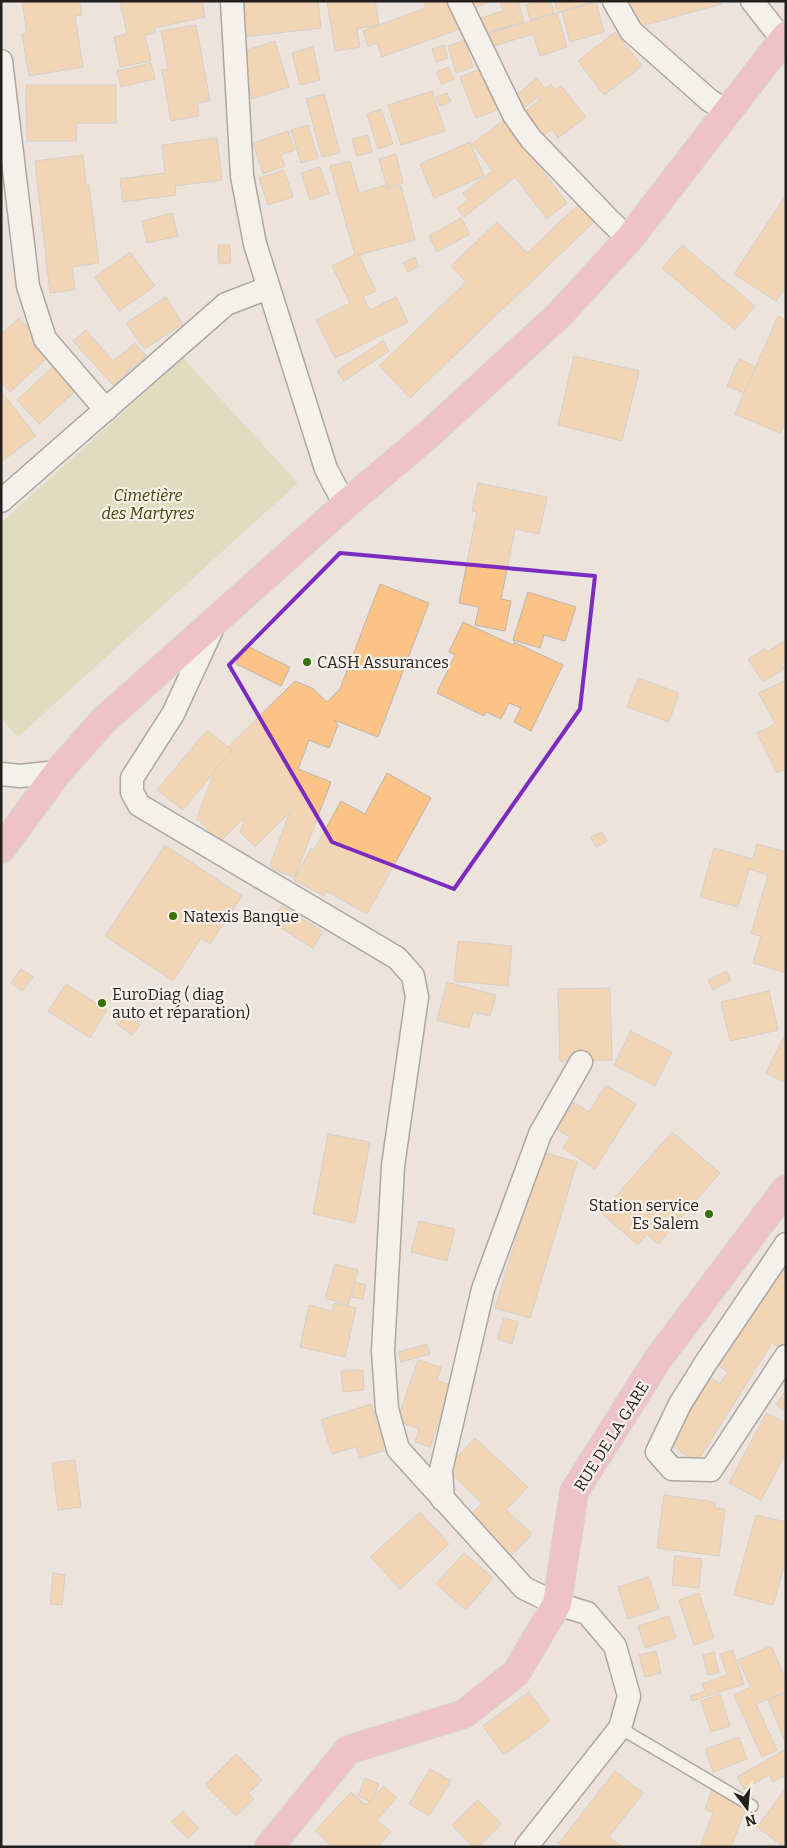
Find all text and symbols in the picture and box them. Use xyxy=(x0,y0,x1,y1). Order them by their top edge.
park label: Cimetière des Martyres xyxy=(101,486,195,523)
place label: CASH Assurances xyxy=(317,653,449,672)
marker: CASH Assurances xyxy=(301,656,313,668)
place label: Natexis Banque xyxy=(183,907,299,926)
marker: Natexis Banque xyxy=(167,910,179,922)
place label: EuroDiag ( diag auto et réparation) xyxy=(112,985,250,1022)
marker: EuroDiag ( diag auto et réparation) xyxy=(96,997,108,1009)
place label: Station service Es Salem xyxy=(589,1196,699,1233)
marker: Station service Es Salem xyxy=(703,1208,715,1220)
street label: RUE DE LA GARE xyxy=(570,1378,653,1495)
north arrow xyxy=(722,1783,772,1833)
text: N xyxy=(743,1810,758,1830)

